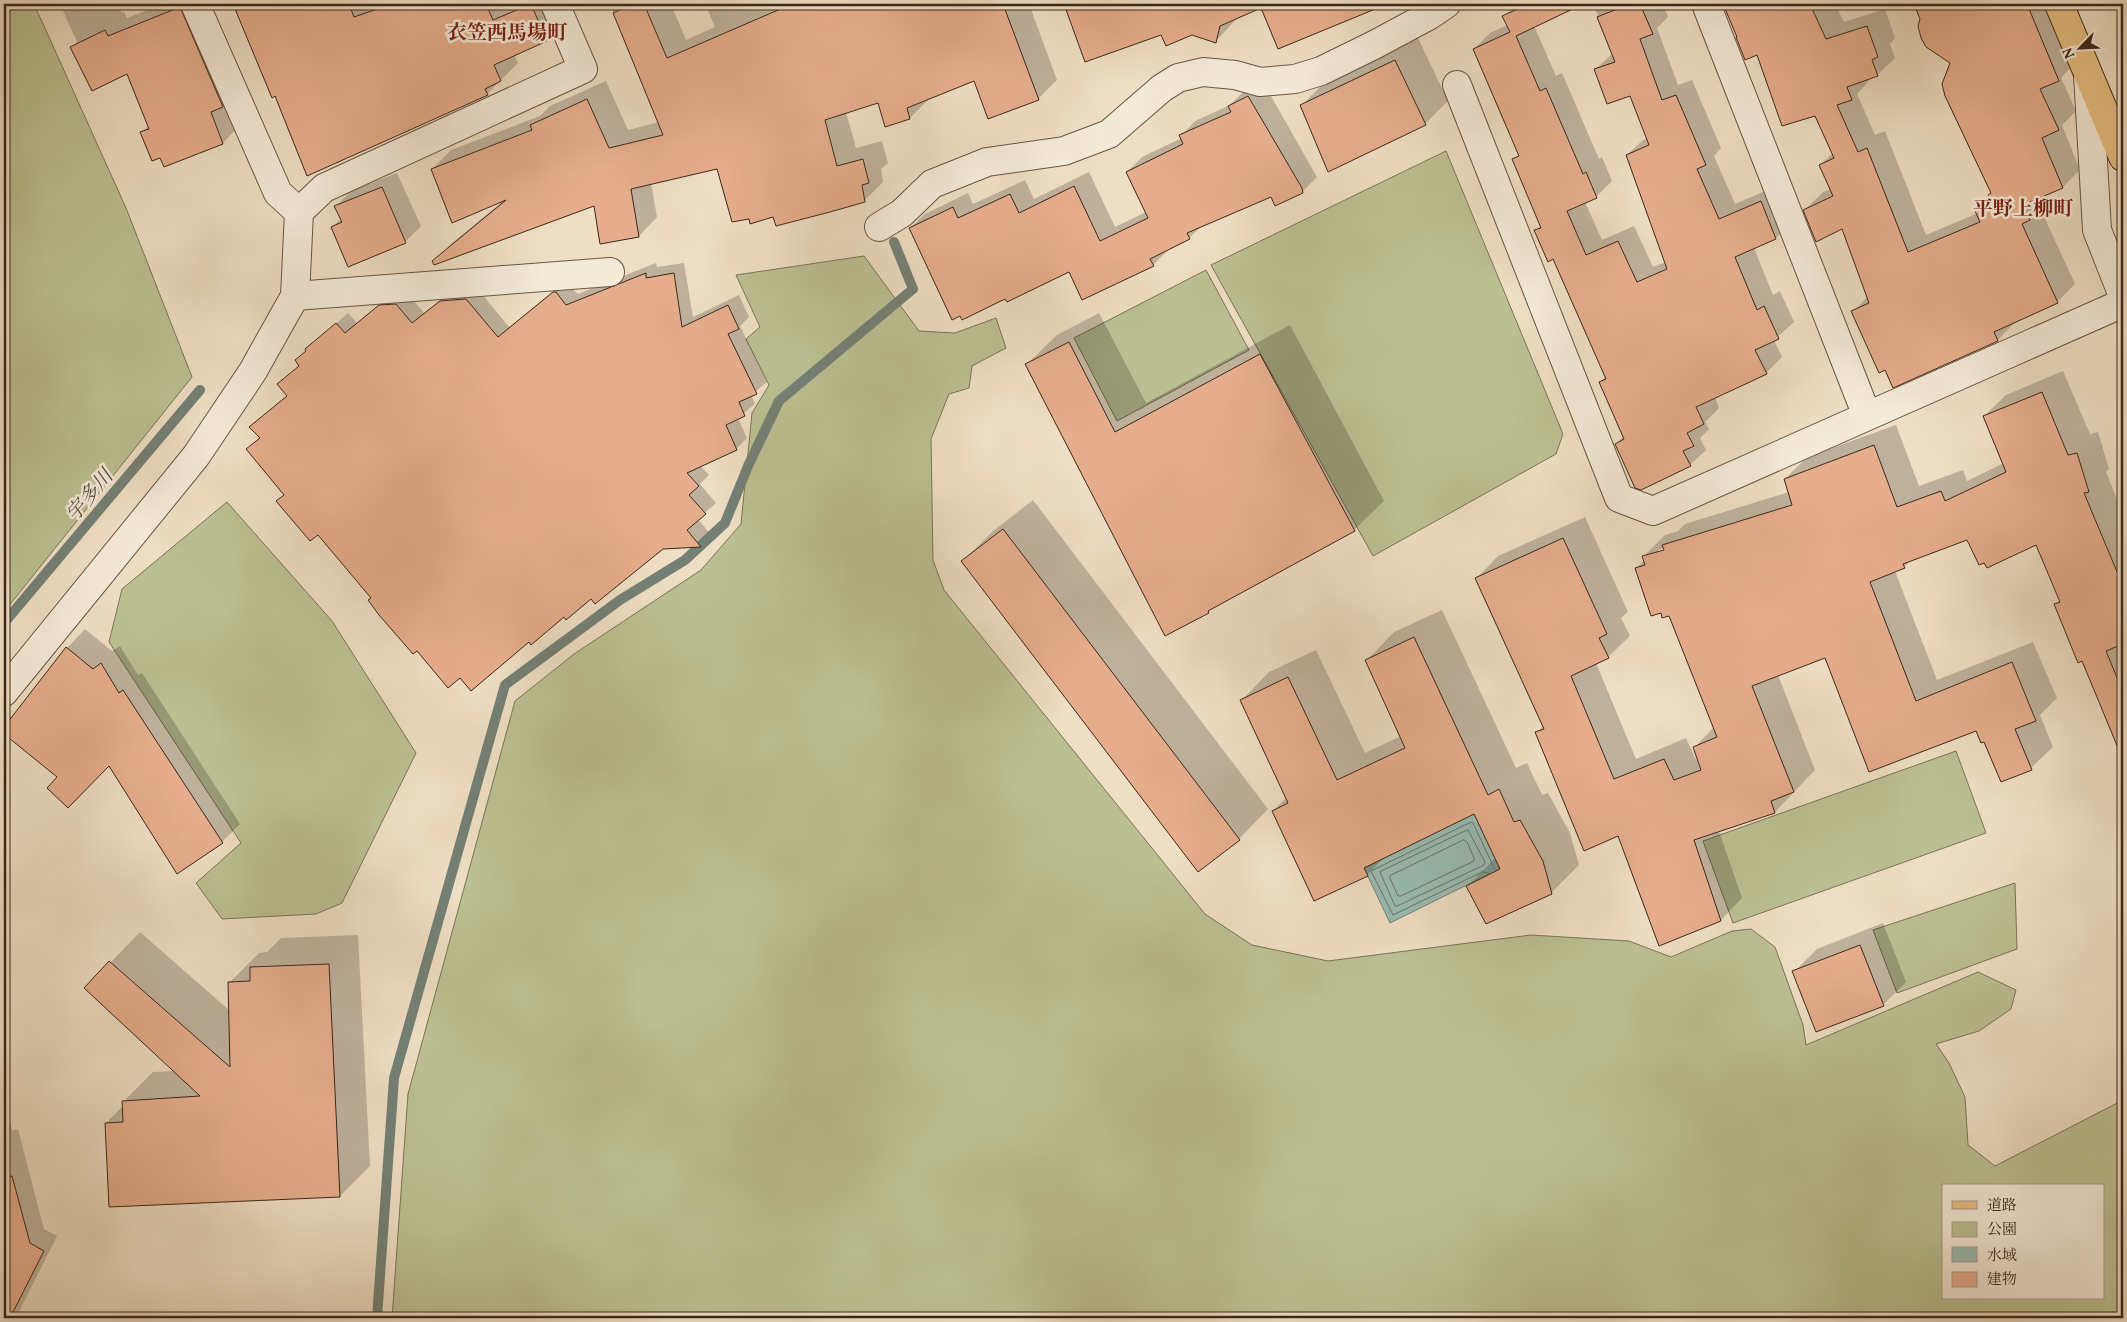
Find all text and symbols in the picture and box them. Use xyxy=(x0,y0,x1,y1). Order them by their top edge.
district label: 衣笠西馬場町 xyxy=(447,20,568,48)
north arrow xyxy=(2054,22,2104,72)
text: N xyxy=(2059,44,2080,61)
district label: 平野上柳町 xyxy=(1973,196,2074,224)
water label: 宇多川 xyxy=(61,463,122,528)
legend xyxy=(1942,1184,2104,1300)
text: 道路 xyxy=(1987,1196,2017,1217)
text: 公園 xyxy=(1987,1220,2017,1241)
text: 水域 xyxy=(1987,1246,2017,1267)
text: 建物 xyxy=(1987,1270,2017,1291)

